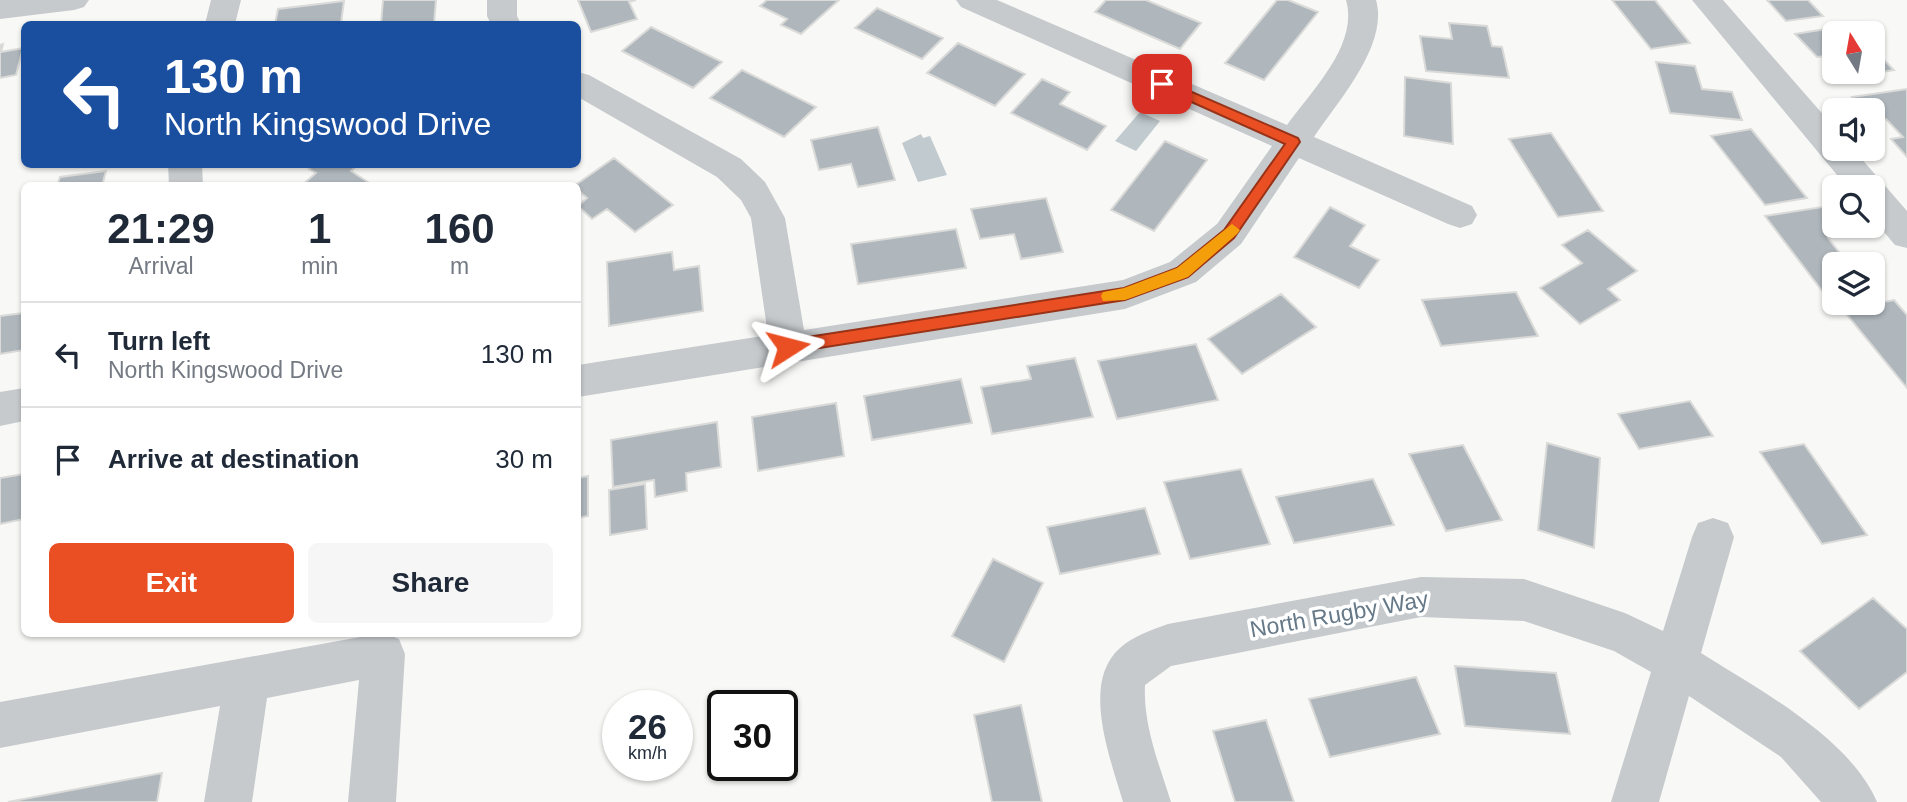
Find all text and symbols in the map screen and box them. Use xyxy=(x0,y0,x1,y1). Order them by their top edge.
north arrow xyxy=(1822,21,1885,84)
map controls xyxy=(1822,21,1885,315)
icon: left xyxy=(49,49,140,140)
text: 130 m xyxy=(164,49,303,103)
pin xyxy=(1132,54,1192,114)
icon: arrive xyxy=(1143,65,1181,103)
button: sound xyxy=(1822,98,1885,161)
text: North Kingswood Drive xyxy=(164,106,491,142)
button: search xyxy=(1822,175,1885,238)
text: 21:29 xyxy=(107,205,215,252)
text: 1 xyxy=(308,205,331,252)
text: 160 xyxy=(425,205,495,252)
button: layers xyxy=(1822,252,1885,315)
text: Arrival xyxy=(128,253,194,279)
text: min xyxy=(301,253,338,279)
text: m xyxy=(450,253,469,279)
position arrow xyxy=(751,310,825,384)
text: Turn left xyxy=(108,326,210,356)
icon: left xyxy=(49,336,87,374)
text: 130 m xyxy=(481,339,553,369)
text: North Kingswood Drive xyxy=(108,357,343,383)
icon: arrive xyxy=(49,441,87,479)
text: Arrive at destination xyxy=(108,444,359,474)
text: 30 m xyxy=(495,444,553,474)
button: Exit xyxy=(49,543,294,623)
button: Share xyxy=(308,543,553,623)
street label: North Rugby Way xyxy=(1248,585,1431,642)
speed limit sign: 30 xyxy=(707,690,798,781)
text: 26 xyxy=(628,707,667,746)
text: km/h xyxy=(628,743,667,763)

